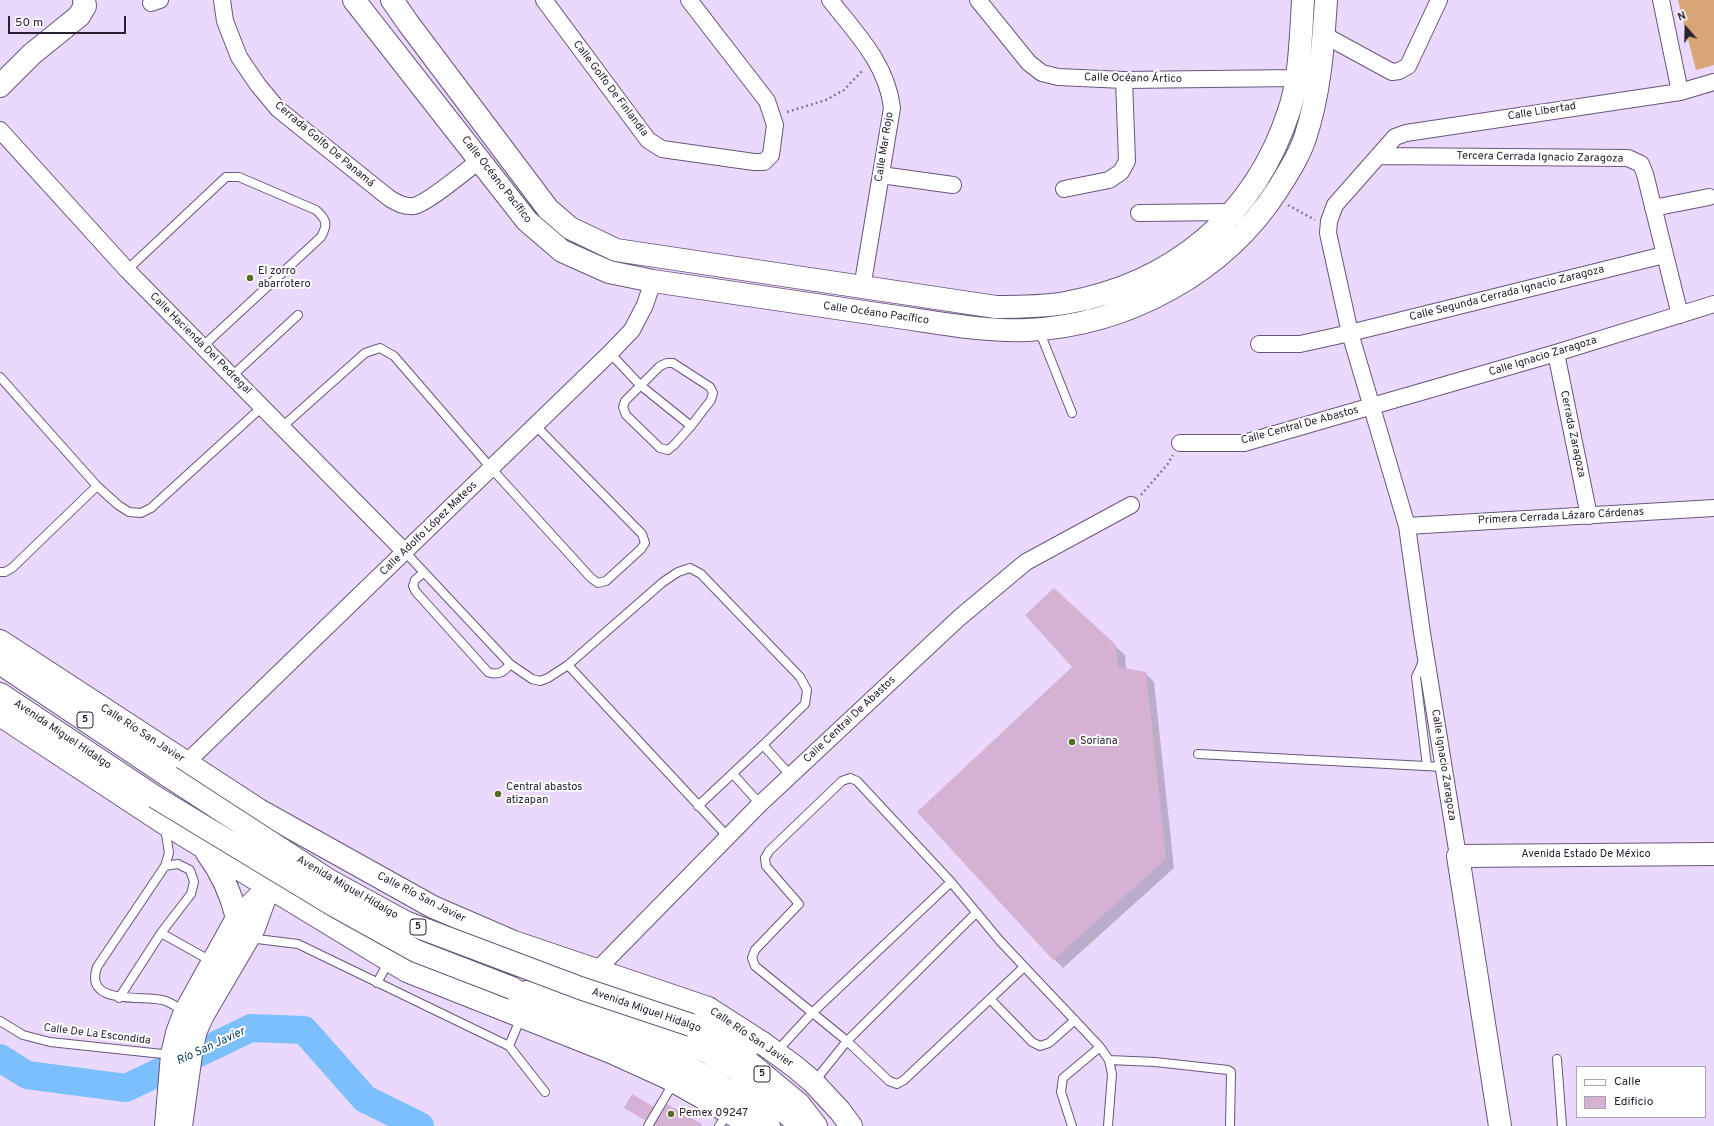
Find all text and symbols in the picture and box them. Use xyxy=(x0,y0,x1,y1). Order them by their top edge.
scale bar xyxy=(10,8,128,34)
north arrow xyxy=(1666,8,1706,48)
text: N xyxy=(1676,9,1688,25)
text: 50 m xyxy=(15,15,43,31)
street label: Calle Golfo De Finlandia xyxy=(570,38,650,140)
street label: Calle Océano Ártico xyxy=(1084,72,1182,86)
street label: Cerrada Golfo De Panamá xyxy=(271,99,377,191)
street label: Calle Libertad xyxy=(1507,100,1577,124)
street label: Calle Mar Rojo xyxy=(873,111,897,183)
street label: Calle Océano Pacífico xyxy=(458,134,534,226)
street label: Tercera Cerrada Ignacio Zaragoza xyxy=(1457,150,1623,166)
street label: Calle Segunda Cerrada Ignacio Zaragoza xyxy=(1408,263,1606,325)
place label: El zorro abarrotero xyxy=(258,265,311,291)
marker: El zorro abarrotero xyxy=(245,273,255,283)
street label: Calle Hacienda Del Pedregal xyxy=(146,290,254,398)
street label: Calle Océano Pacífico xyxy=(822,300,930,328)
street label: Calle Ignacio Zaragoza xyxy=(1487,334,1599,380)
street label: Cerrada Zaragoza xyxy=(1556,389,1588,479)
street label: Calle Central De Abastos xyxy=(1240,404,1360,448)
street label: Calle Adolfo López Mateos xyxy=(378,479,480,579)
street label: Primera Cerrada Lázaro Cárdenas xyxy=(1478,506,1644,528)
street label: Calle Central De Abastos xyxy=(801,674,899,766)
street label: Avenida Miguel Hidalgo xyxy=(11,697,113,773)
street label: Calle Río San Javier xyxy=(97,702,187,766)
street label: Calle Ignacio Zaragoza xyxy=(1428,708,1458,822)
road number: 5 xyxy=(77,712,93,728)
place label: Soriana xyxy=(1080,735,1117,749)
marker: Soriana xyxy=(1067,737,1077,747)
place label: Central abastos atizapan xyxy=(506,781,582,807)
marker: Central abastos atizapan xyxy=(493,789,503,799)
street label: Avenida Estado De México xyxy=(1521,848,1651,862)
street label: Avenida Miguel Hidalgo xyxy=(294,854,400,922)
street label: Calle Río San Javier xyxy=(374,870,468,926)
road number: 5 xyxy=(410,919,426,935)
street label: Avenida Miguel Hidalgo xyxy=(589,986,703,1036)
street label: Calle Río San Javier xyxy=(707,1005,795,1071)
street label: Calle De La Escondida xyxy=(43,1022,151,1048)
water label: Río San Javier xyxy=(174,1025,248,1069)
road number: 5 xyxy=(754,1066,770,1082)
legend xyxy=(1576,1066,1706,1118)
text: Calle xyxy=(1614,1074,1641,1090)
text: Edificio xyxy=(1614,1094,1653,1110)
place label: Pemex 09247 xyxy=(679,1107,748,1121)
marker: Pemex 09247 xyxy=(666,1109,676,1119)

